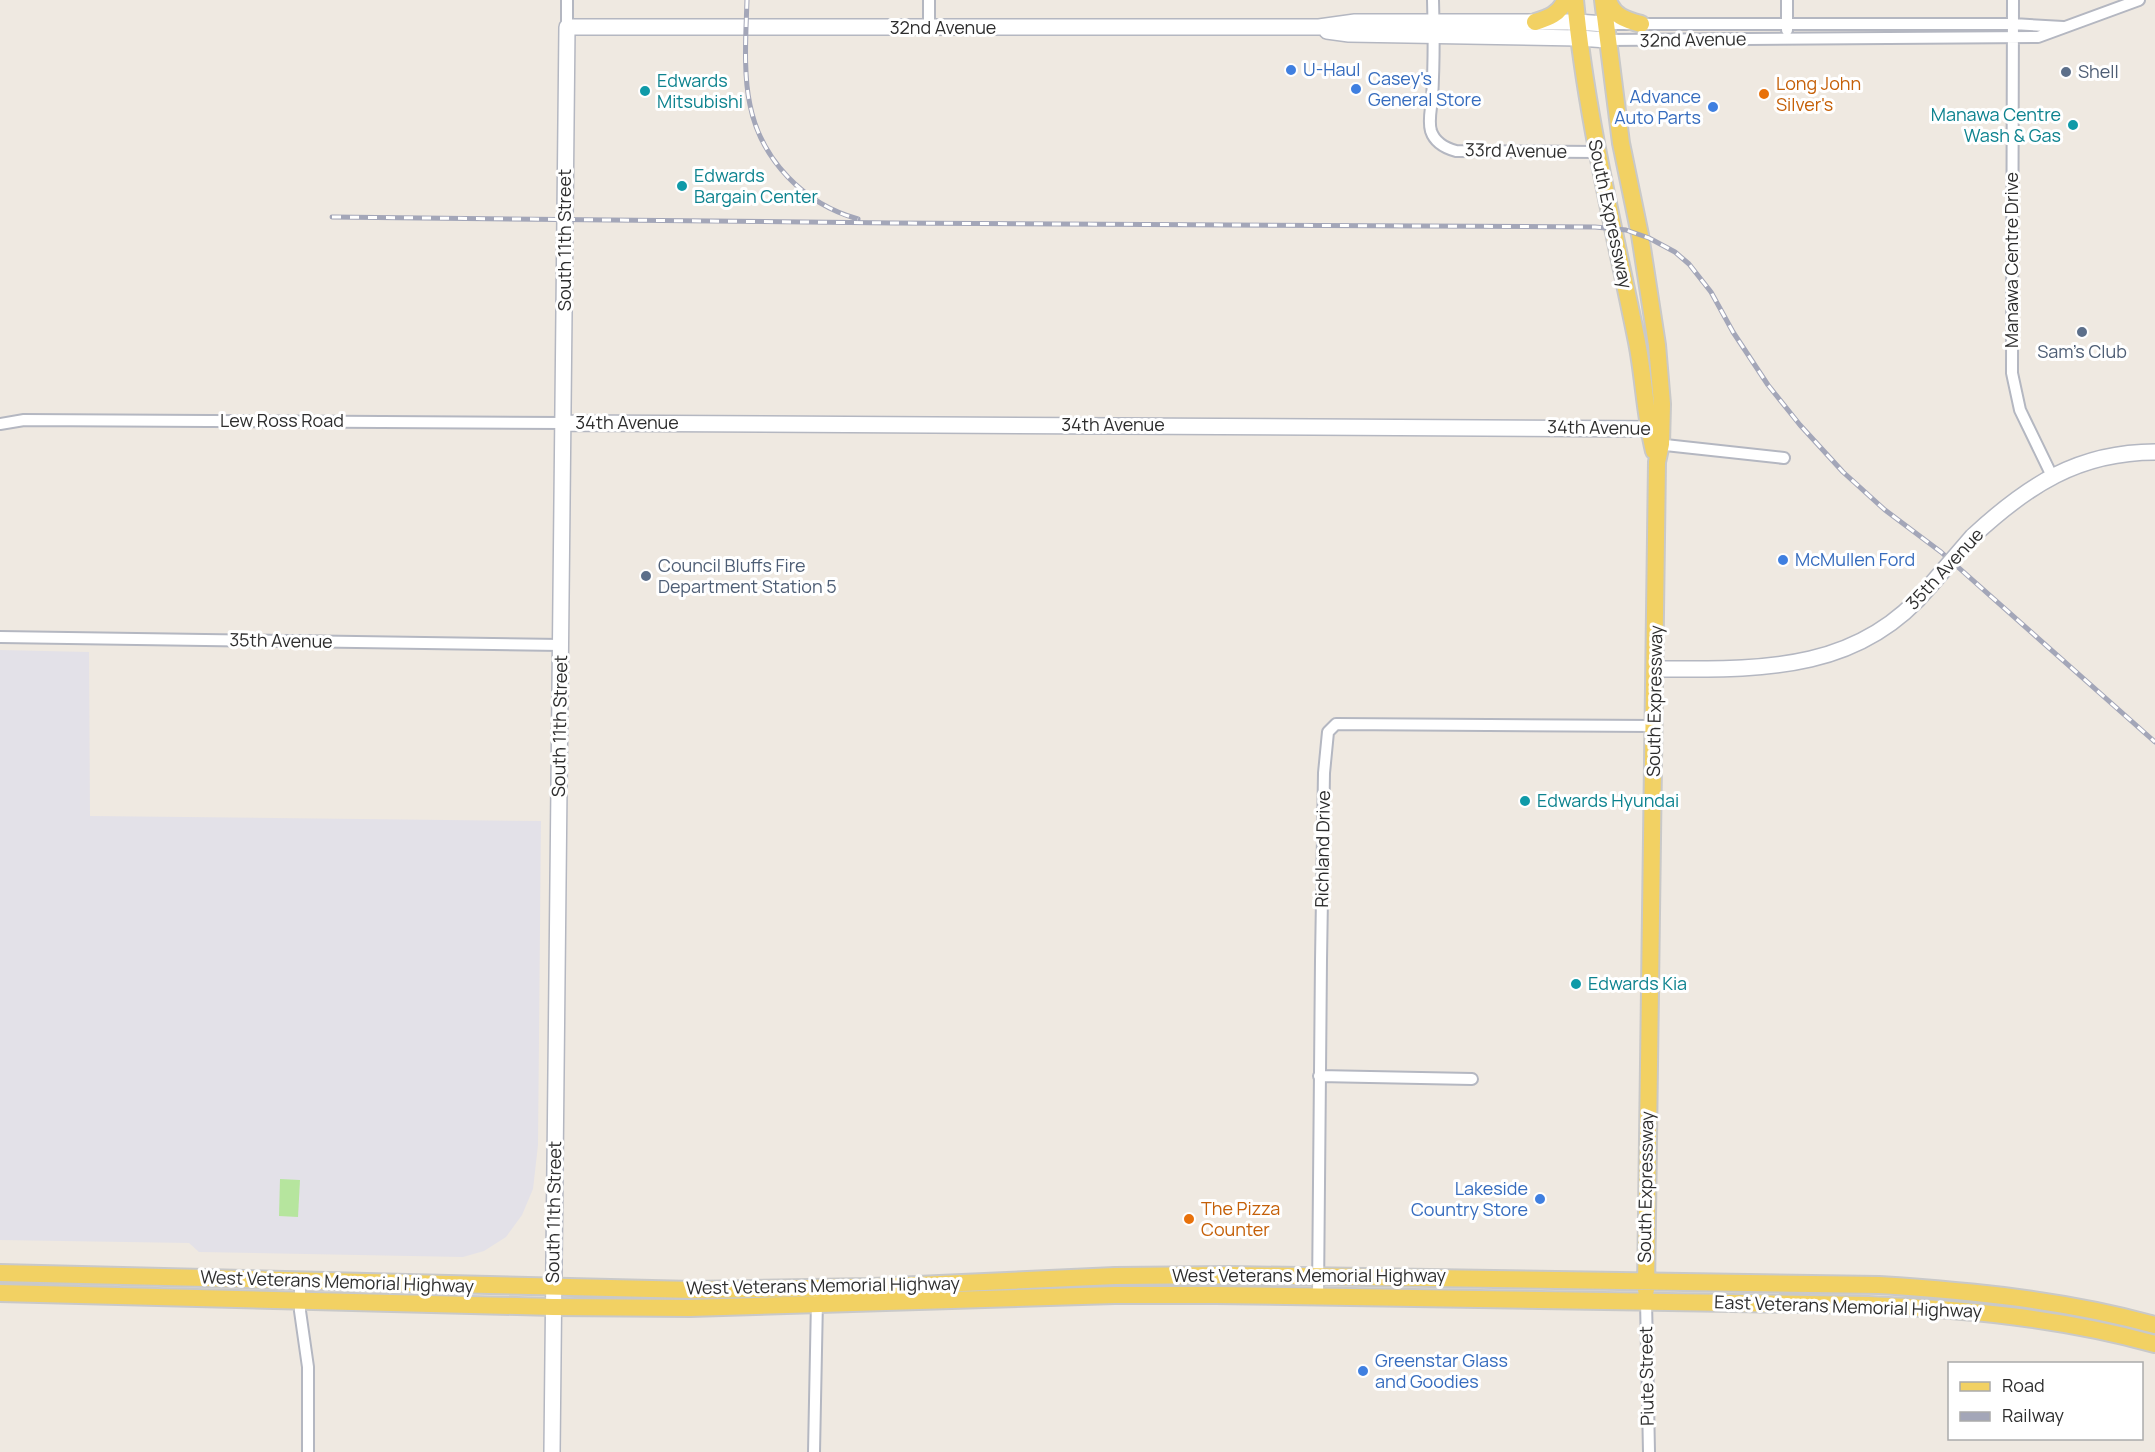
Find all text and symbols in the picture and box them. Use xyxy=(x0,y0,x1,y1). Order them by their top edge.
street label: 32nd Avenue xyxy=(890,15,996,39)
street label: 32nd Avenue xyxy=(1639,26,1747,52)
place label: U-Haul xyxy=(1303,57,1360,81)
place label: Shell xyxy=(2078,59,2119,83)
marker: U-Haul xyxy=(1284,63,1298,77)
marker: Shell xyxy=(2059,65,2073,79)
place label: Casey's General Store xyxy=(1368,66,1481,111)
place label: Edwards Mitsubishi xyxy=(657,68,743,113)
place label: Long John Silver's xyxy=(1776,71,1861,116)
marker: Casey's General Store xyxy=(1349,82,1363,96)
marker: Edwards Mitsubishi xyxy=(638,84,652,98)
place label: Advance Auto Parts xyxy=(1614,84,1701,129)
marker: Long John Silver's xyxy=(1757,87,1771,101)
marker: Advance Auto Parts xyxy=(1706,100,1720,114)
place label: Manawa Centre Wash & Gas xyxy=(1931,102,2061,147)
marker: Manawa Centre Wash & Gas xyxy=(2066,118,2080,132)
street label: 33rd Avenue xyxy=(1465,137,1567,163)
street label: South Expressway xyxy=(1583,137,1639,291)
place label: Edwards Bargain Center xyxy=(694,163,819,208)
street label: South 11th Street xyxy=(552,169,576,311)
street label: Manawa Centre Drive xyxy=(1999,172,2023,348)
marker: Edwards Bargain Center xyxy=(675,179,689,193)
marker: Sam's Club xyxy=(2075,325,2089,339)
place label: Sam's Club xyxy=(2037,339,2127,363)
street label: Lew Ross Road xyxy=(220,408,344,432)
street label: 34th Avenue xyxy=(575,410,679,434)
street label: 34th Avenue xyxy=(1061,412,1165,436)
street label: 34th Avenue xyxy=(1547,414,1651,440)
street label: 35th Avenue xyxy=(1900,522,1988,614)
place label: McMullen Ford xyxy=(1795,547,1915,571)
place label: Council Bluffs Fire Department Station 5 xyxy=(658,553,837,598)
marker: McMullen Ford xyxy=(1776,553,1790,567)
marker: Council Bluffs Fire Department Station 5 xyxy=(639,569,653,583)
street label: South Expressway xyxy=(1641,624,1667,777)
street label: 35th Avenue xyxy=(229,627,333,653)
street label: South 11th Street xyxy=(546,655,572,797)
place label: Edwards Hyundai xyxy=(1537,788,1679,812)
street label: Richland Drive xyxy=(1309,790,1335,908)
marker: Edwards Hyundai xyxy=(1518,794,1532,808)
place label: Edwards Kia xyxy=(1588,971,1687,995)
marker: Edwards Kia xyxy=(1569,977,1583,991)
street label: South Expressway xyxy=(1632,1110,1658,1263)
street label: South 11th Street xyxy=(540,1141,566,1283)
place label: Lakeside Country Store xyxy=(1411,1176,1528,1221)
marker: Lakeside Country Store xyxy=(1533,1192,1547,1206)
place label: The Pizza Counter xyxy=(1201,1196,1280,1241)
marker: The Pizza Counter xyxy=(1182,1212,1196,1226)
street label: West Veterans Memorial Highway xyxy=(1172,1263,1446,1287)
street label: West Veterans Memorial Highway xyxy=(200,1264,475,1298)
street label: West Veterans Memorial Highway xyxy=(686,1271,961,1299)
street label: East Veterans Memorial Highway xyxy=(1714,1289,1983,1323)
street label: Piute Street xyxy=(1633,1326,1659,1426)
place label: Greenstar Glass and Goodies xyxy=(1375,1348,1508,1393)
legend xyxy=(1948,1362,2143,1440)
marker: Greenstar Glass and Goodies xyxy=(1356,1364,1370,1378)
text: Road xyxy=(2002,1373,2045,1397)
text: Railway xyxy=(2002,1403,2064,1427)

